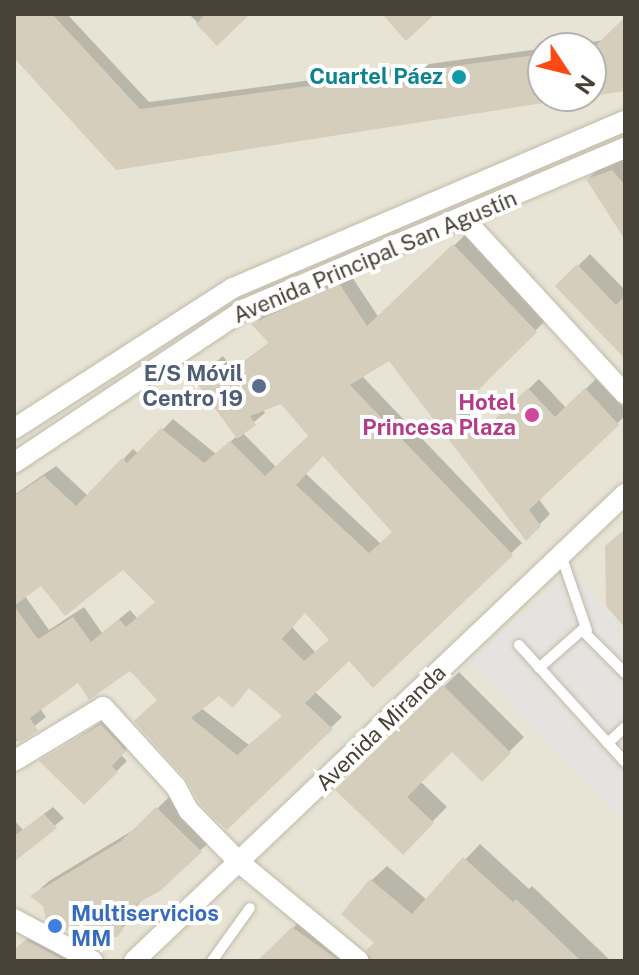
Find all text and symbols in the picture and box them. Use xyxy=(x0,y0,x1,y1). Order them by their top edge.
north arrow xyxy=(527,32,607,112)
place label: Cuartel Páez xyxy=(309,64,443,90)
marker: Cuartel Páez xyxy=(450,68,468,86)
text: N xyxy=(569,70,601,99)
street label: Avenida Principal San Agustín xyxy=(229,185,521,329)
place label: E/S Móvil Centro 19 xyxy=(142,360,243,412)
marker: E/S Móvil Centro 19 xyxy=(250,377,268,395)
place label: Hotel Princesa Plaza xyxy=(362,389,516,440)
marker: Hotel Princesa Plaza xyxy=(523,406,541,424)
street label: Avenida Miranda xyxy=(311,660,451,796)
place label: Multiservicios MM xyxy=(71,900,219,952)
marker: Multiservicios MM xyxy=(46,917,64,935)

